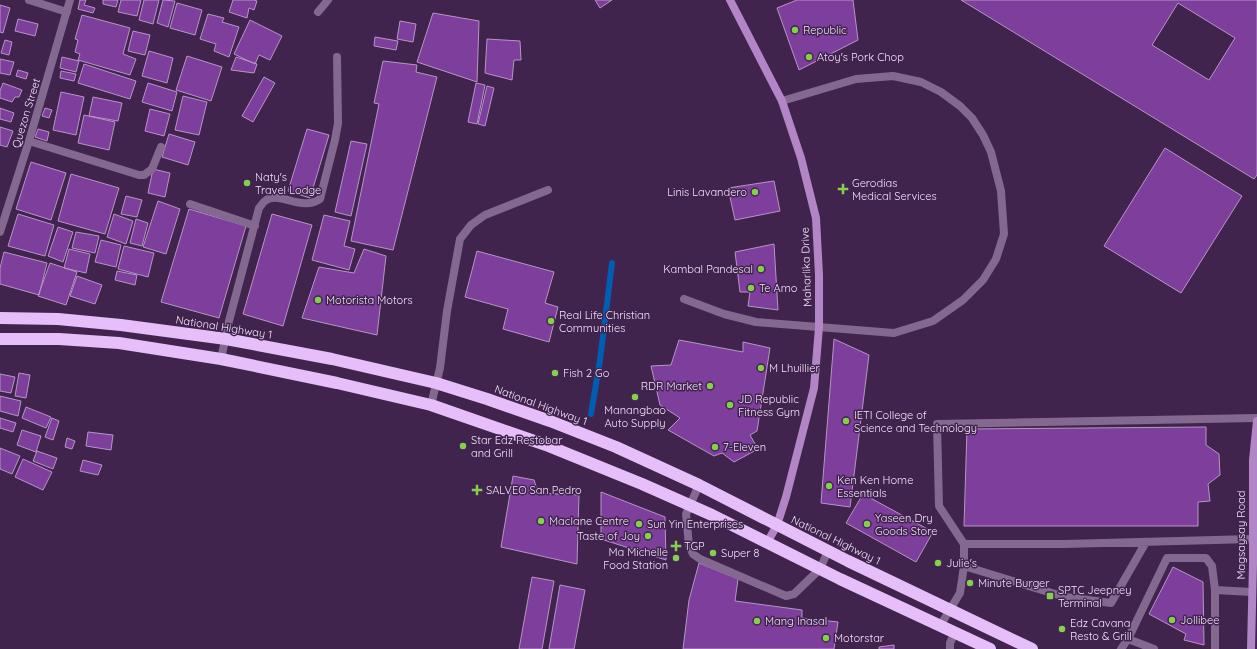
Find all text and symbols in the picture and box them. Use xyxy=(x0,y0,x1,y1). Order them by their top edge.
place label: Republic xyxy=(803,23,847,37)
marker: Republic xyxy=(790,25,800,35)
place label: Atoy's Pork Chop xyxy=(817,50,904,64)
marker: Atoy's Pork Chop xyxy=(804,52,814,62)
street label: Quezon Street xyxy=(9,76,43,150)
place label: Naty's Travel Lodge xyxy=(255,170,321,197)
place label: Gerodias Medical Services xyxy=(852,176,937,203)
marker: Naty's Travel Lodge xyxy=(242,178,252,188)
marker: Gerodias Medical Services xyxy=(837,183,849,195)
place label: Linis Lavandero xyxy=(667,185,747,199)
marker: Linis Lavandero xyxy=(750,187,760,197)
street label: Maharlika Drive xyxy=(798,227,814,307)
place label: Kambal Pandesal xyxy=(663,262,753,276)
marker: Kambal Pandesal xyxy=(756,264,766,274)
place label: Te Amo xyxy=(759,281,798,295)
marker: Te Amo xyxy=(746,283,756,293)
place label: Motorista Motors xyxy=(326,293,413,307)
marker: Motorista Motors xyxy=(313,295,323,305)
place label: Real Life Christian Communities xyxy=(559,308,650,335)
street label: National Highway 1 xyxy=(175,312,273,342)
marker: Real Life Christian Communities xyxy=(546,316,556,326)
place label: M Lhuillier xyxy=(769,361,820,375)
marker: M Lhuillier xyxy=(756,363,766,373)
place label: Fish 2 Go xyxy=(563,366,610,380)
marker: Fish 2 Go xyxy=(550,368,560,378)
place label: RDR Market xyxy=(641,379,702,393)
marker: RDR Market xyxy=(705,381,715,391)
street label: National Highway 1 xyxy=(493,382,589,428)
marker: Manangbao Auto Supply xyxy=(630,392,640,402)
place label: JD Republic Fitness Gym xyxy=(738,392,800,419)
marker: JD Republic Fitness Gym xyxy=(725,400,735,410)
place label: Manangbao Auto Supply xyxy=(604,403,666,430)
place label: IETI College of Science and Technology xyxy=(854,408,977,435)
marker: IETI College of Science and Technology xyxy=(841,416,851,426)
place label: Star Edz Restobar and Grill xyxy=(471,433,563,460)
place label: 7-Eleven xyxy=(723,440,766,454)
marker: Star Edz Restobar and Grill xyxy=(458,441,468,451)
marker: 7-Eleven xyxy=(710,442,720,452)
place label: Ken Ken Home Essentials xyxy=(837,473,913,500)
marker: Ken Ken Home Essentials xyxy=(824,481,834,491)
place label: SALVEO San Pedro xyxy=(486,483,582,497)
marker: SALVEO San Pedro xyxy=(471,484,483,496)
street label: Magsaysay Road xyxy=(1234,490,1248,580)
place label: Yaseen Dry Goods Store xyxy=(875,511,937,538)
street label: National Highway 1 xyxy=(789,512,883,568)
place label: Maclane Centre xyxy=(549,514,629,528)
marker: Maclane Centre xyxy=(536,516,546,526)
place label: Sun Yin Enterprises xyxy=(647,517,743,531)
marker: Sun Yin Enterprises xyxy=(634,519,644,529)
marker: Yaseen Dry Goods Store xyxy=(862,519,872,529)
place label: Taste of Joy xyxy=(577,529,640,543)
marker: Taste of Joy xyxy=(643,531,653,541)
place label: TGP xyxy=(684,539,705,553)
marker: TGP xyxy=(671,541,681,551)
place label: Ma Michelle Food Station xyxy=(603,545,668,572)
place label: Super 8 xyxy=(721,546,760,560)
marker: Super 8 xyxy=(708,548,718,558)
marker: Ma Michelle Food Station xyxy=(671,553,681,563)
place label: Julie's xyxy=(946,556,977,570)
marker: Julie's xyxy=(933,558,943,568)
place label: Minute Burger xyxy=(978,576,1050,590)
marker: Minute Burger xyxy=(965,578,975,588)
place label: SPTC Jeepney Terminal xyxy=(1058,583,1132,610)
marker: SPTC Jeepney Terminal xyxy=(1045,591,1055,601)
place label: Jollibee xyxy=(1180,613,1219,627)
place label: Mang Inasal xyxy=(765,614,827,628)
marker: Jollibee xyxy=(1167,615,1177,625)
marker: Mang Inasal xyxy=(752,616,762,626)
place label: Edz Cavana Resto & Grill xyxy=(1070,616,1132,643)
marker: Edz Cavana Resto & Grill xyxy=(1057,624,1067,634)
place label: Motorstar xyxy=(834,631,885,645)
marker: Motorstar xyxy=(821,633,831,643)

